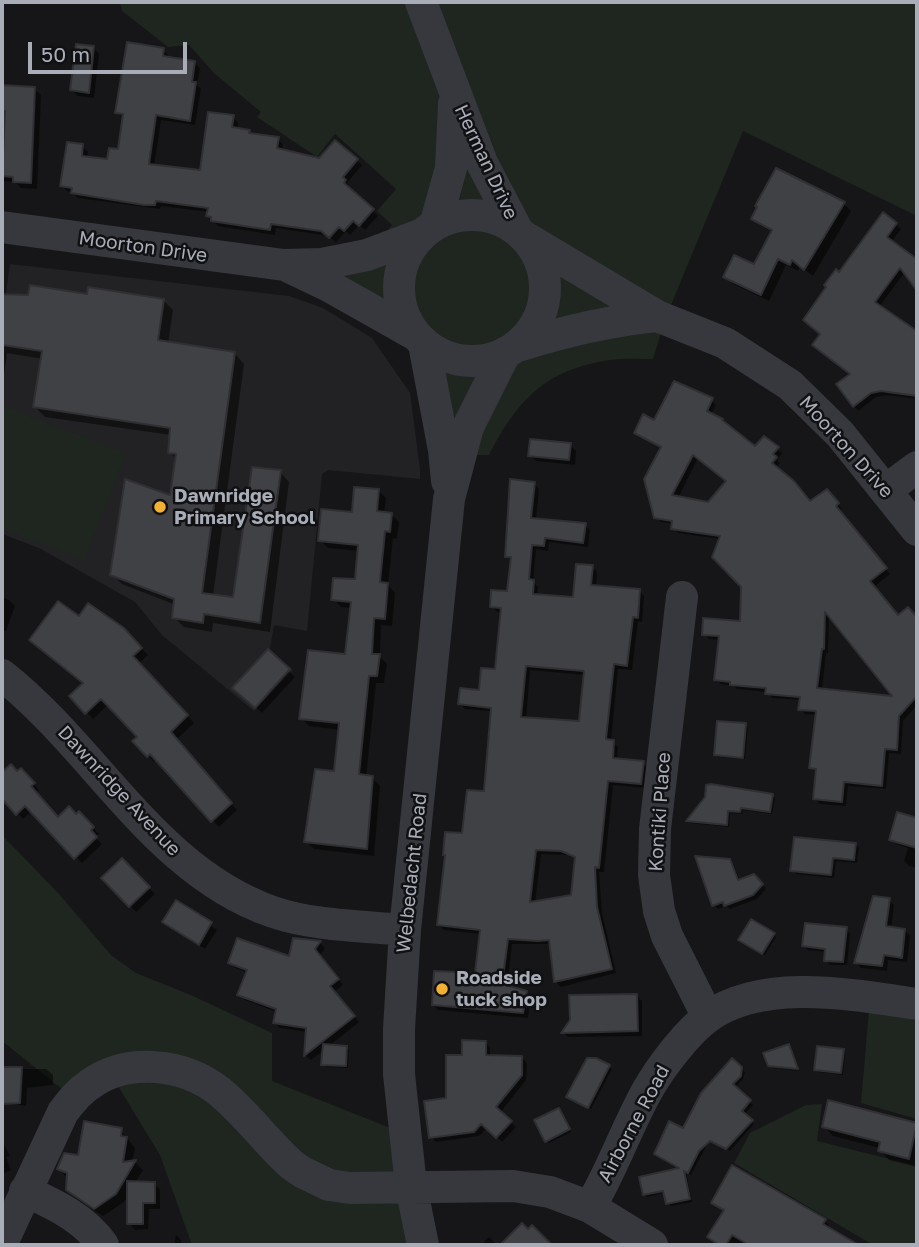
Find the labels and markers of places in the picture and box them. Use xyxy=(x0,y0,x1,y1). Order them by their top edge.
place label: Dawnridge Primary School xyxy=(174,485,315,529)
marker: Dawnridge Primary School xyxy=(152,499,168,515)
place label: Roadside tuck shop xyxy=(456,967,547,1011)
marker: Roadside tuck shop xyxy=(434,981,450,997)

